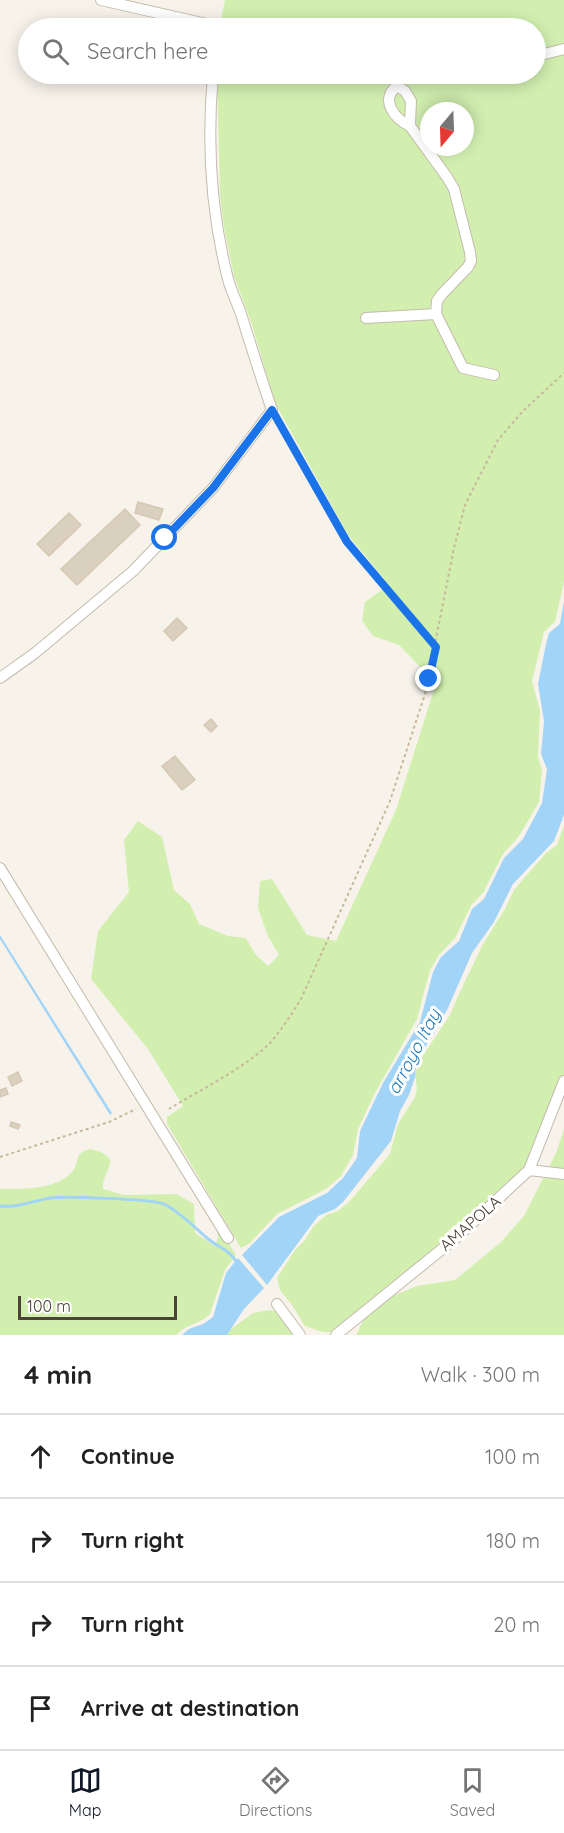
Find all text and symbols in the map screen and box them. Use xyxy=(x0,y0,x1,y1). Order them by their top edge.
search box xyxy=(18,18,546,84)
icon: search xyxy=(39,35,72,68)
text: Search here xyxy=(87,37,208,65)
north arrow xyxy=(420,102,474,156)
route start xyxy=(151,524,177,550)
route end xyxy=(415,665,441,691)
water label: arroyo Itay xyxy=(382,1004,446,1098)
street label: AMAPOLA xyxy=(435,1191,505,1255)
scale bar xyxy=(18,1293,177,1320)
text: 100 m xyxy=(27,1296,71,1316)
text: 4 min xyxy=(24,1358,92,1391)
text: Walk · 300 m xyxy=(421,1362,540,1387)
icon: ahead xyxy=(24,1440,57,1473)
text: Continue xyxy=(81,1442,175,1470)
text: 100 m xyxy=(485,1444,540,1469)
icon: right xyxy=(24,1524,57,1557)
text: Turn right xyxy=(81,1526,185,1554)
text: 180 m xyxy=(486,1528,540,1553)
icon: right xyxy=(24,1608,57,1641)
text: Turn right xyxy=(81,1610,185,1638)
text: 20 m xyxy=(493,1612,540,1637)
icon: arrive xyxy=(24,1692,57,1725)
text: Arrive at destination xyxy=(81,1694,299,1722)
tab: Map xyxy=(69,1764,102,1820)
tab: Directions xyxy=(239,1764,312,1820)
tab: Saved xyxy=(450,1764,495,1820)

